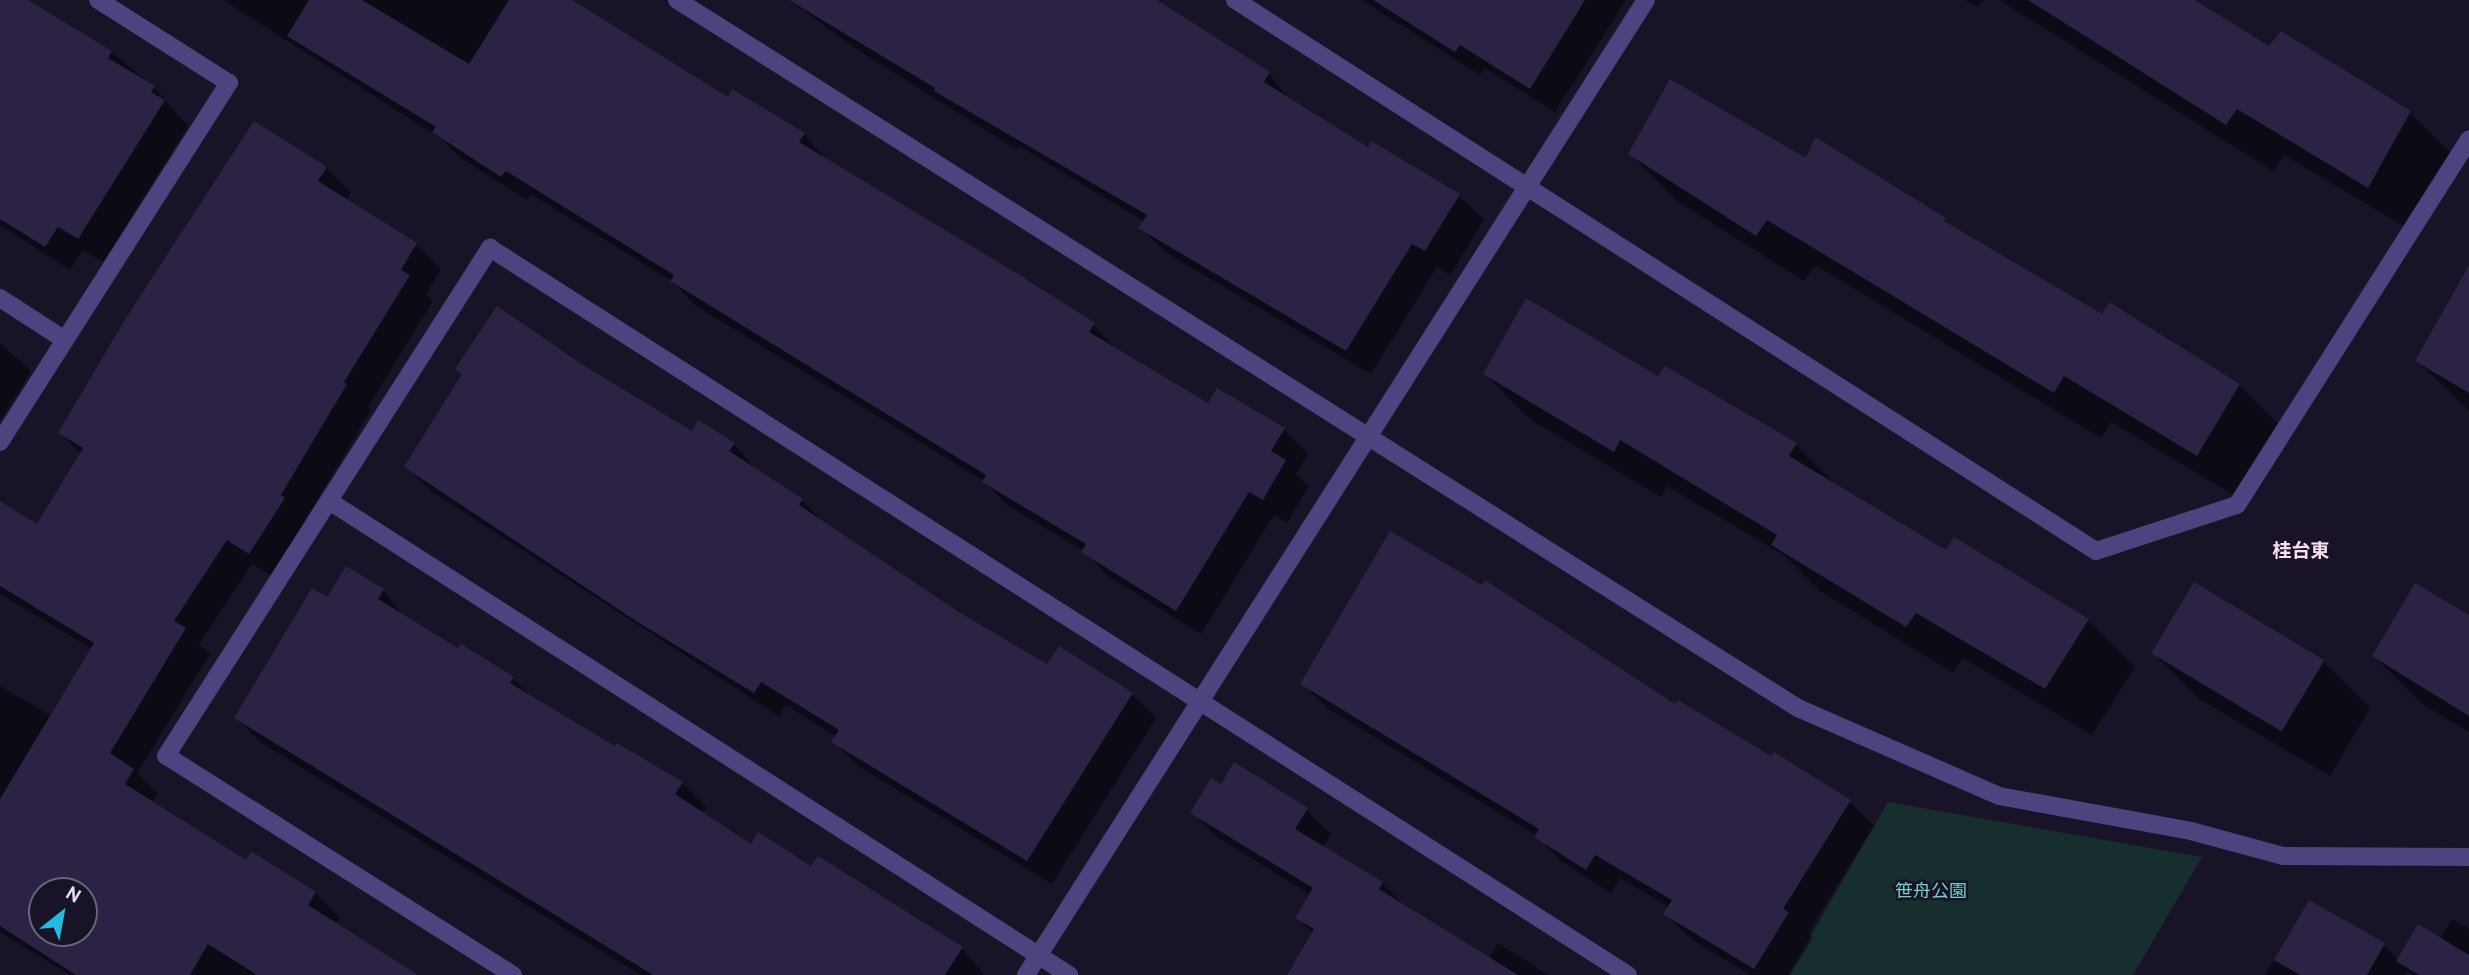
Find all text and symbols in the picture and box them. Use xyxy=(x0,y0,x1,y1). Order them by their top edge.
district label: 桂台東 xyxy=(2273,542,2329,564)
north arrow xyxy=(28,877,98,947)
text: N xyxy=(61,882,85,910)
park label: 笹舟公園 xyxy=(1895,882,1967,904)

